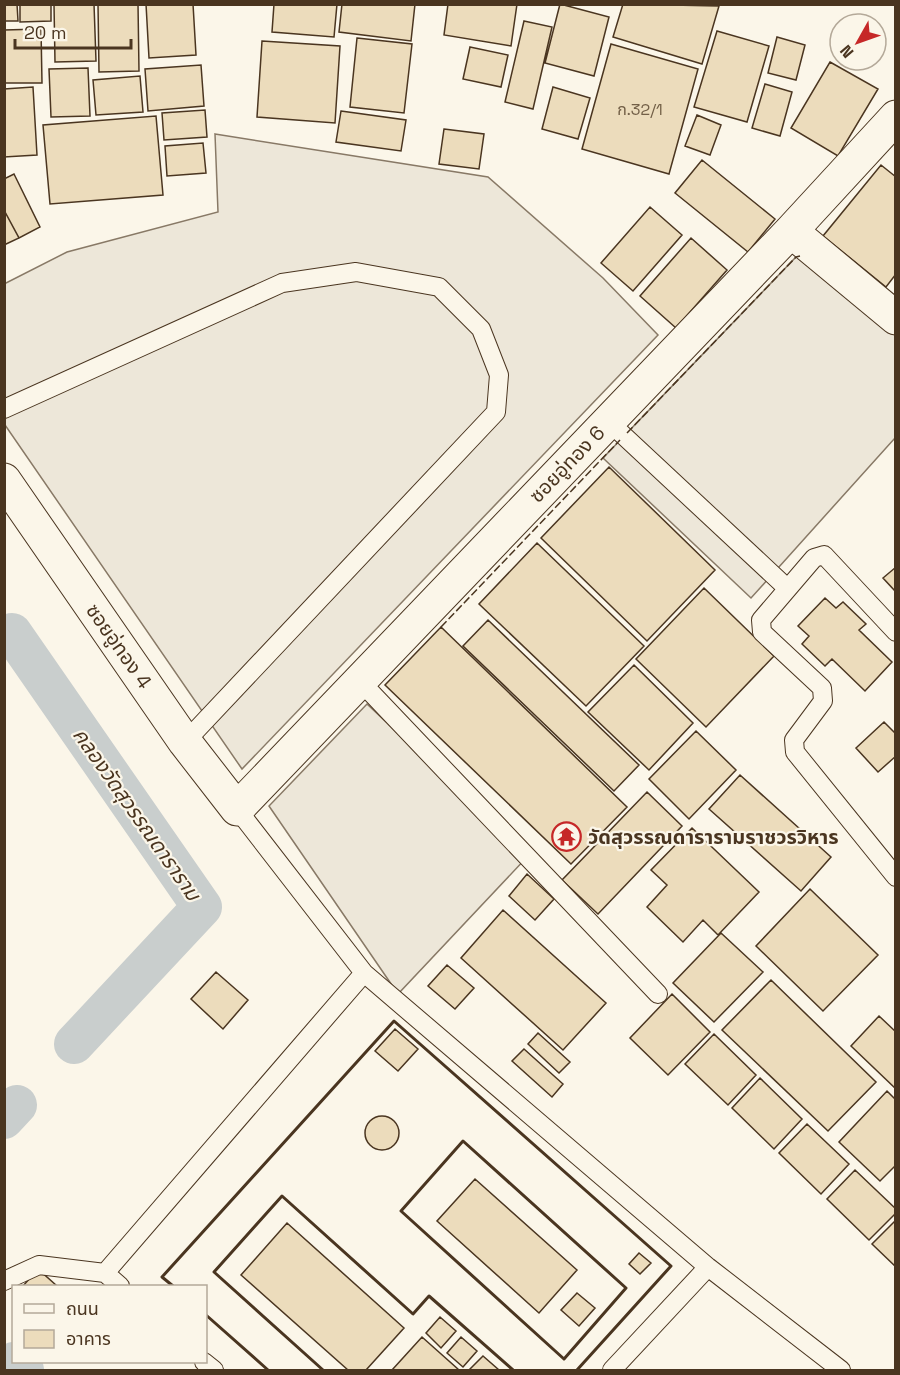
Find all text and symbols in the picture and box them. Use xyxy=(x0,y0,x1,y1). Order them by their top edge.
scale bar xyxy=(15,12,130,50)
north arrow xyxy=(828,12,888,72)
text: 20 m xyxy=(24,21,67,44)
text: N xyxy=(835,40,858,62)
house number: ก.32/1 xyxy=(617,99,663,120)
street label: ซอยอู่ทอง 6 xyxy=(524,420,610,508)
street label: ซอยอู่ทอง 4 xyxy=(80,598,158,694)
water label: คลองวัดสุวรรณดาราราม xyxy=(67,722,208,908)
temple icon: วัดสุวรรณดารารามราชวรวิหาร xyxy=(551,821,583,853)
place label: วัดสุวรรณดารารามราชวรวิหาร xyxy=(588,824,839,850)
legend xyxy=(12,1285,207,1363)
text: ถนน xyxy=(66,1297,99,1320)
text: อาคาร xyxy=(66,1327,111,1350)

